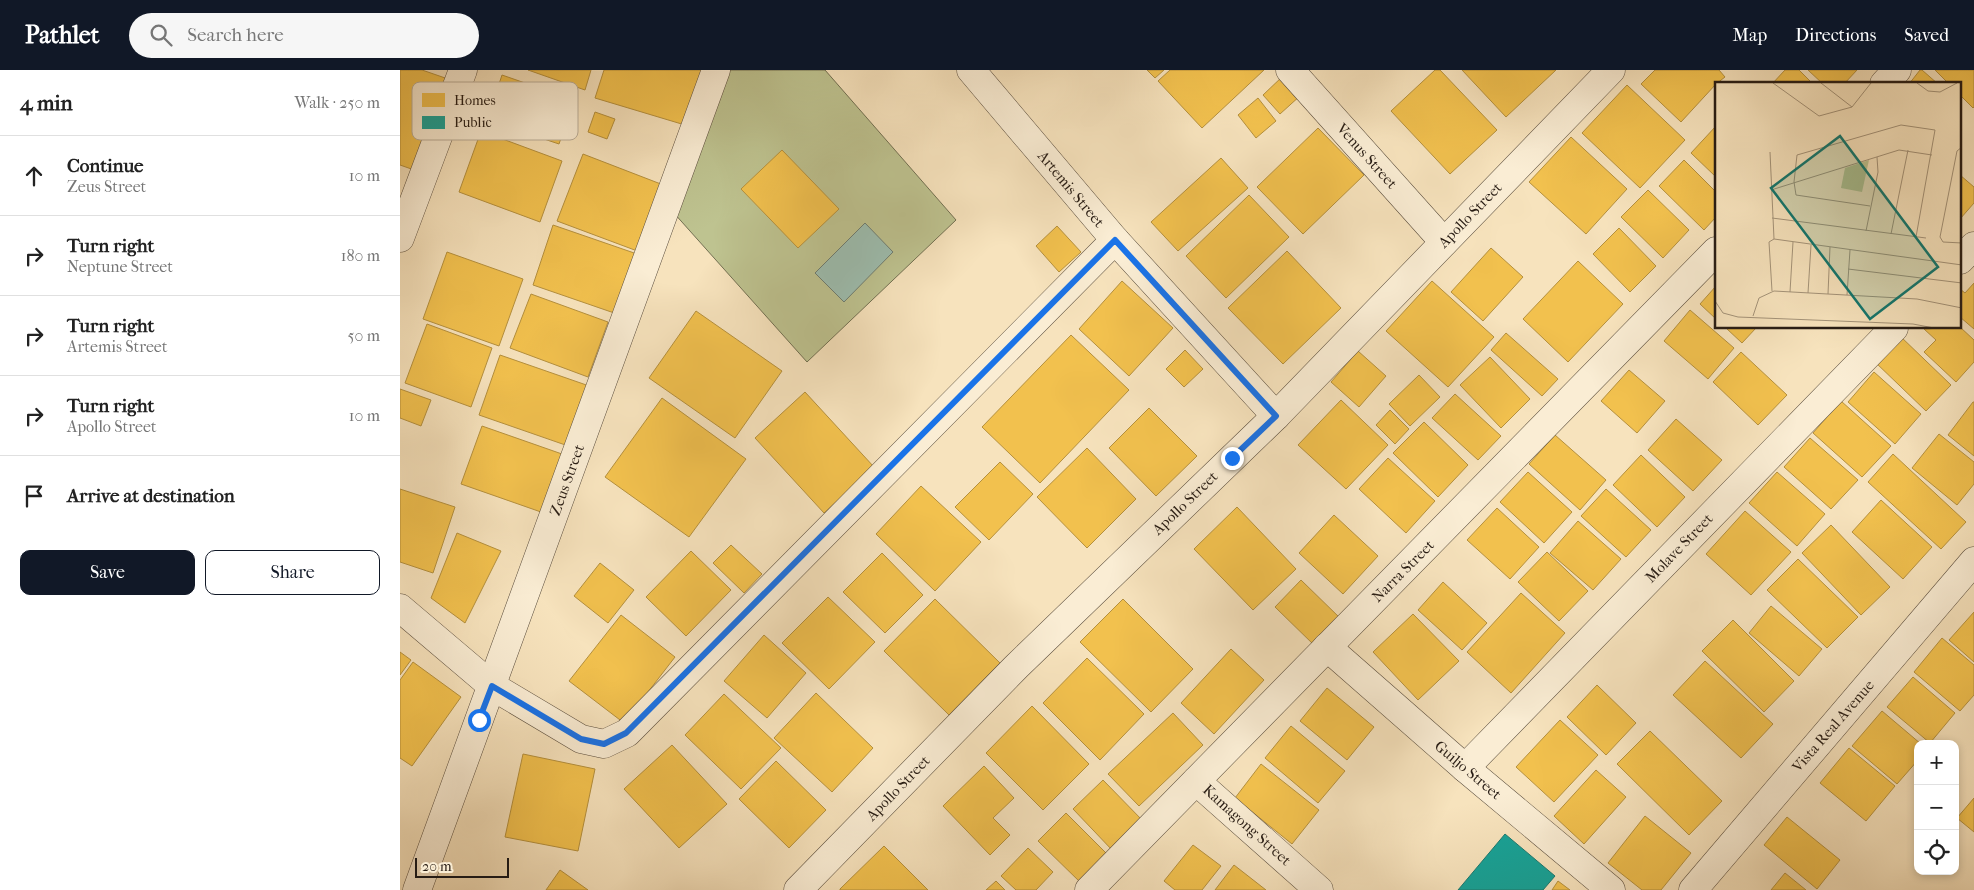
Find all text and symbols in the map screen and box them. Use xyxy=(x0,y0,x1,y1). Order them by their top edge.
search box xyxy=(129,13,479,58)
text: Pathlet xyxy=(25,21,99,49)
icon: search xyxy=(147,21,175,49)
text: Search here xyxy=(187,24,284,46)
text: Map xyxy=(1733,25,1767,46)
text: Directions xyxy=(1795,25,1876,46)
text: Saved xyxy=(1904,25,1949,46)
legend xyxy=(412,82,578,140)
inset map xyxy=(1715,82,1962,329)
text: 4 min xyxy=(20,91,73,115)
text: Homes xyxy=(454,92,496,109)
text: Walk · 250 m xyxy=(295,93,380,112)
text: Public xyxy=(454,114,492,131)
street label: Venus Street xyxy=(1332,119,1401,193)
street label: Artemis Street xyxy=(1033,146,1109,231)
text: Continue xyxy=(67,155,143,177)
icon: ahead xyxy=(20,162,48,190)
text: 10 m xyxy=(349,166,380,185)
text: Zeus Street xyxy=(67,177,146,196)
street label: Apollo Street xyxy=(1434,178,1506,252)
text: Turn right xyxy=(67,235,154,257)
icon: right xyxy=(20,242,48,270)
text: 180 m xyxy=(341,246,380,265)
text: Neptune Street xyxy=(67,257,173,276)
text: Turn right xyxy=(67,315,154,337)
icon: right xyxy=(20,322,48,350)
text: 50 m xyxy=(348,326,380,345)
text: Artemis Street xyxy=(67,337,167,356)
text: Turn right xyxy=(67,395,154,417)
icon: right xyxy=(20,402,48,430)
text: 10 m xyxy=(349,406,380,425)
text: Apollo Street xyxy=(67,417,157,436)
street label: Zeus Street xyxy=(546,441,588,518)
route end xyxy=(1221,447,1244,470)
street label: Apollo Street xyxy=(1148,467,1222,539)
icon: arrive xyxy=(20,482,48,510)
text: Arrive at destination xyxy=(67,485,235,507)
street label: Molave Street xyxy=(1642,509,1717,586)
street label: Narra Street xyxy=(1368,536,1438,606)
button: Save xyxy=(20,550,195,595)
button: Share xyxy=(205,550,380,595)
street label: Vista Real Avenue xyxy=(1787,676,1878,776)
route start xyxy=(468,709,491,732)
street label: Guiljo Street xyxy=(1431,737,1506,804)
map controls xyxy=(1914,740,1959,875)
button: + xyxy=(1914,740,1959,785)
street label: Apollo Street xyxy=(862,751,934,825)
street label: Kamagong Street xyxy=(1199,781,1295,870)
button: − xyxy=(1914,785,1959,830)
button: locate xyxy=(1914,830,1959,875)
scale bar xyxy=(415,855,509,878)
text: 20 m xyxy=(422,858,452,875)

